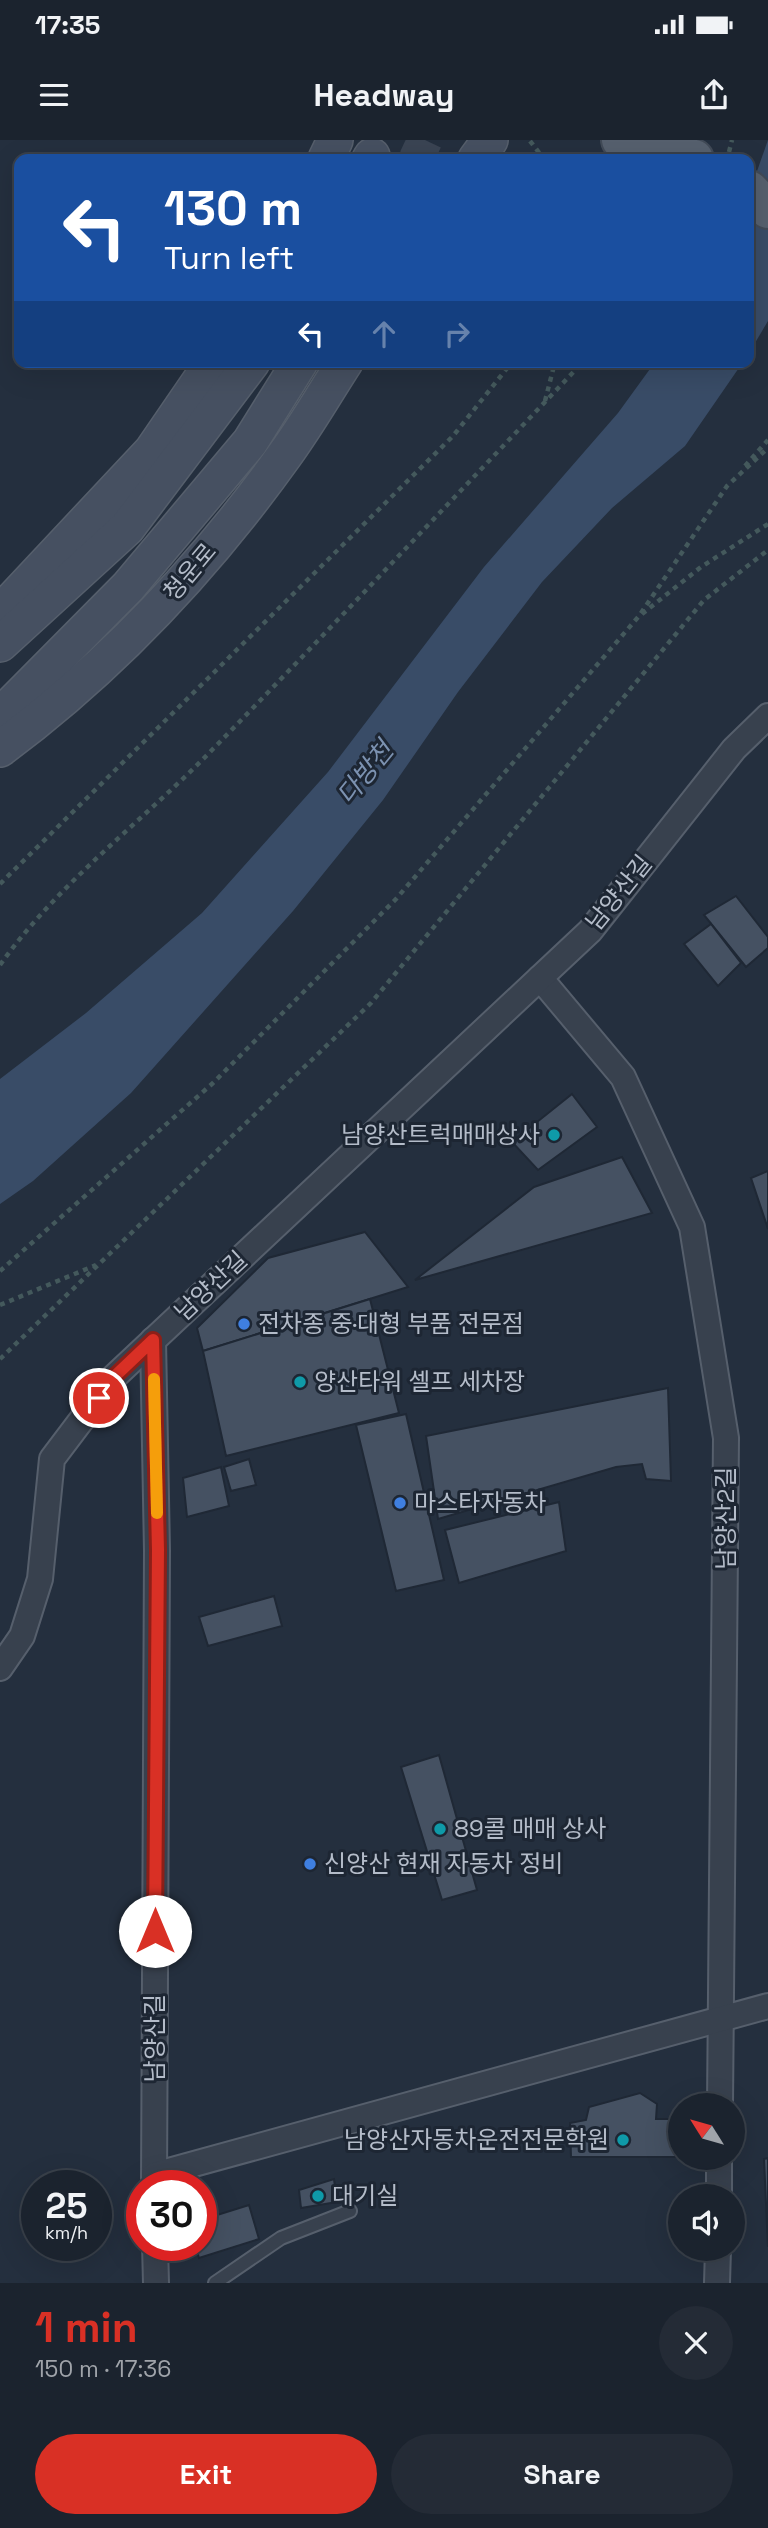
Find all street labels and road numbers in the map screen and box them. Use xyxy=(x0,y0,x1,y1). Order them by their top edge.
street label: 청운로 xyxy=(156,536,223,607)
street label: 남양산길 xyxy=(579,849,658,937)
street label: 남양산길 xyxy=(168,1244,254,1327)
street label: 남양산2길 xyxy=(710,1467,741,1569)
street label: 남양산길 xyxy=(139,1994,170,2082)

